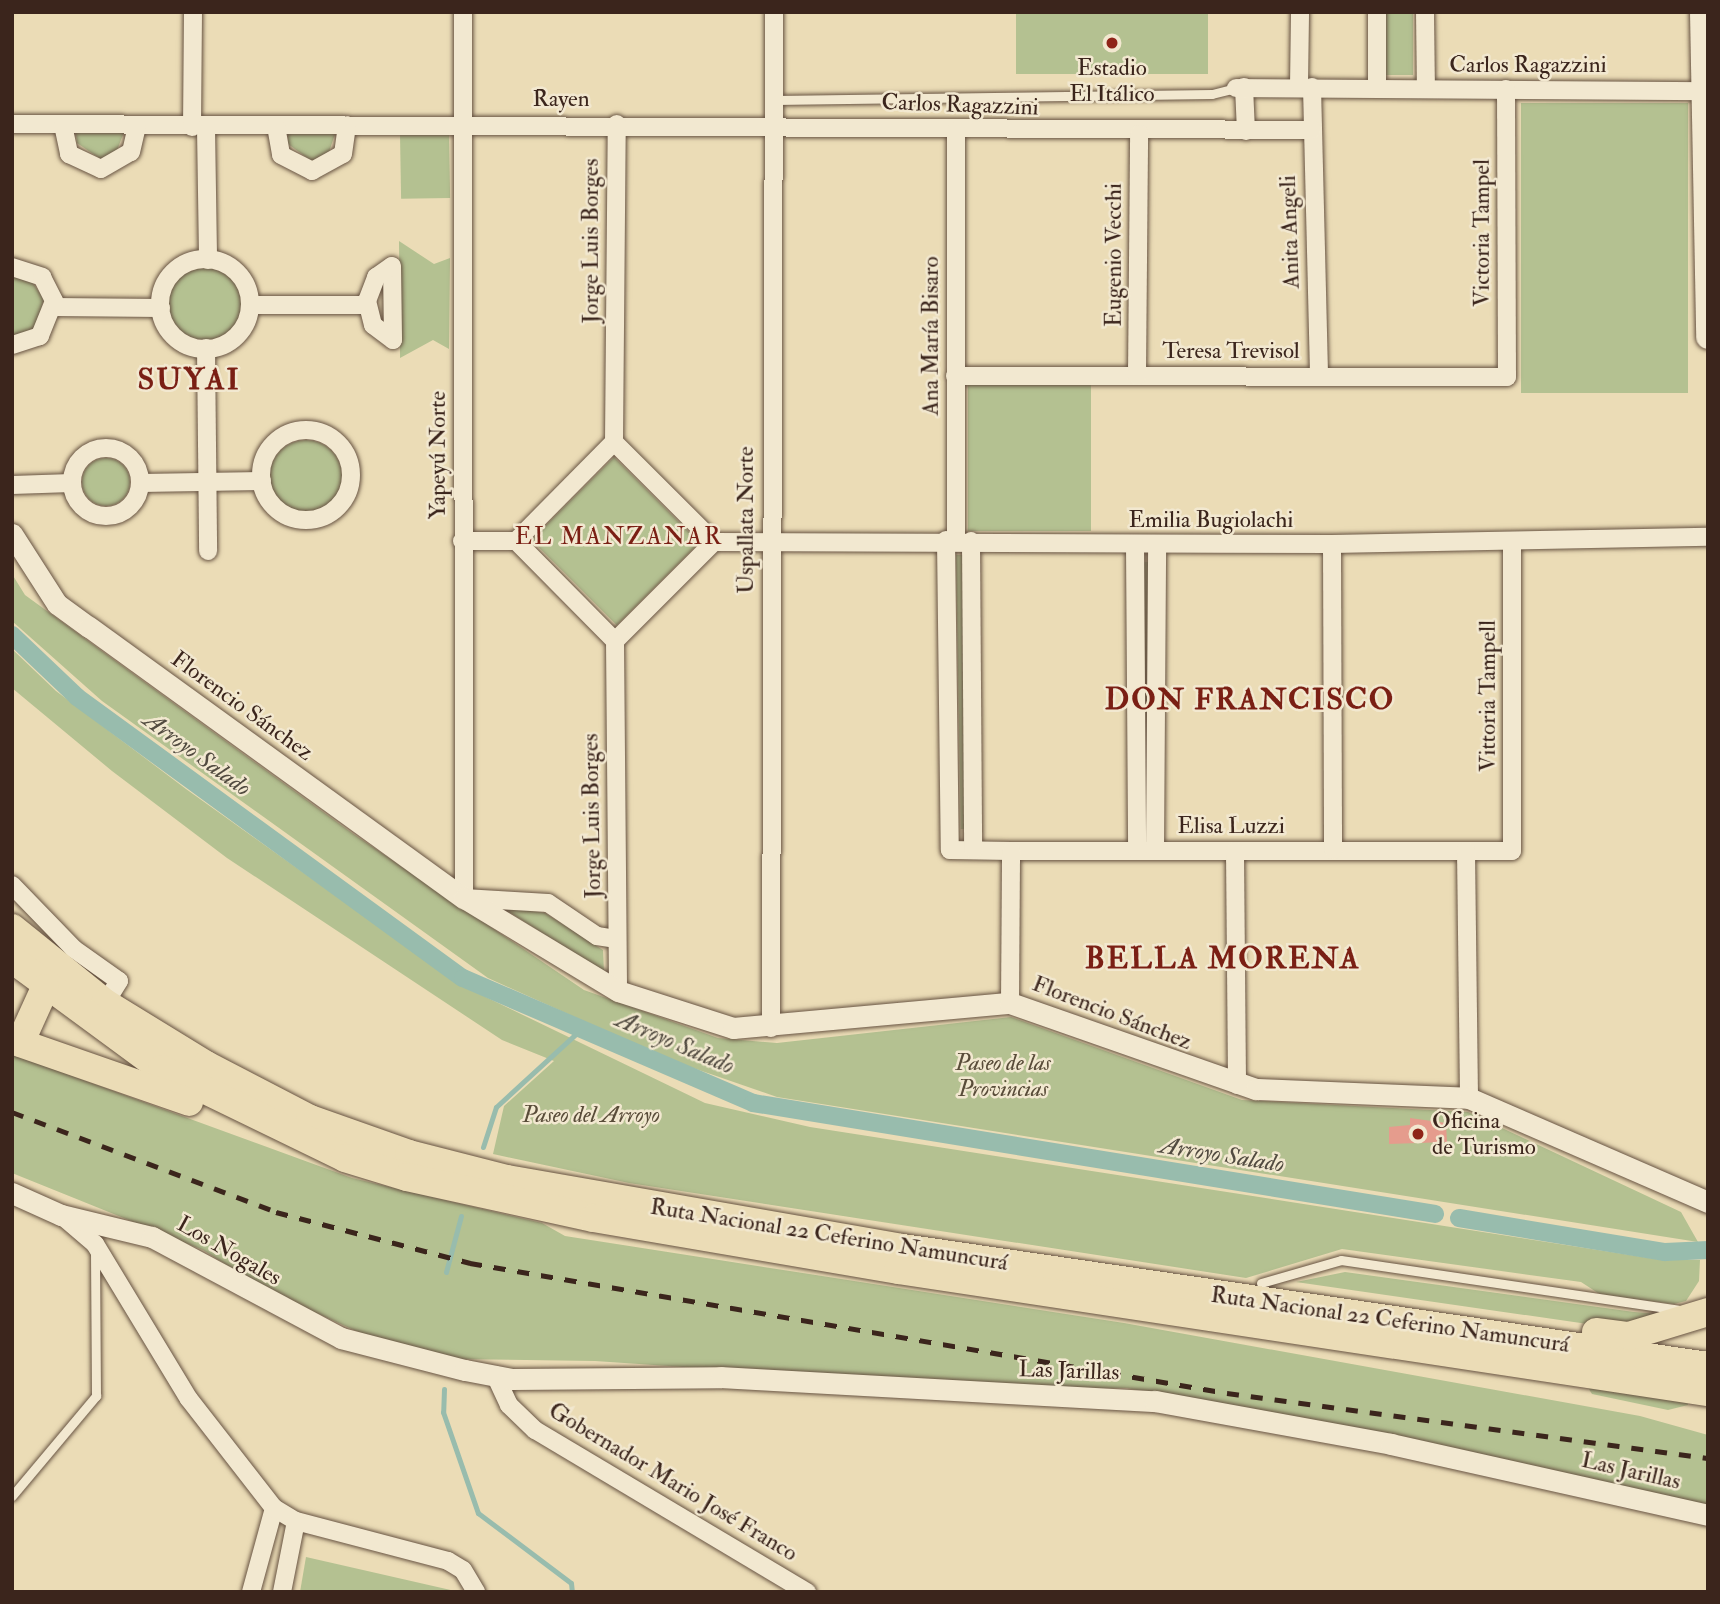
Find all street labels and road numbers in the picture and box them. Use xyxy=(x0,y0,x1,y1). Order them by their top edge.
street label: Carlos Ragazzini xyxy=(1449,51,1607,79)
street label: Rayen xyxy=(532,85,590,113)
street label: Carlos Ragazzini xyxy=(881,88,1039,122)
street label: Jorge Luis Borges xyxy=(577,158,605,324)
street label: Victoria Tampel xyxy=(1468,159,1496,307)
street label: Anita Angeli xyxy=(1274,175,1306,289)
street label: Eugenio Vecchi xyxy=(1100,183,1128,327)
street label: Ana María Bisaro xyxy=(917,256,945,416)
street label: Teresa Trevisol xyxy=(1162,337,1300,365)
street label: Yapeyú Norte xyxy=(424,391,452,519)
street label: Uspallata Norte xyxy=(732,446,760,594)
street label: Emilia Bugiolachi xyxy=(1129,506,1293,534)
street label: Vittoria Tampell xyxy=(1474,620,1502,772)
street label: Florencio Sánchez xyxy=(166,645,318,767)
street label: Jorge Luis Borges xyxy=(577,733,607,899)
street label: Elisa Luzzi xyxy=(1177,812,1285,840)
street label: Florencio Sánchez xyxy=(1028,970,1196,1056)
street label: Ruta Nacional 22 Ceferino Namuncurá xyxy=(648,1193,1010,1277)
street label: Los Nogales xyxy=(172,1210,286,1292)
street label: Ruta Nacional 22 Ceferino Namuncurá xyxy=(1209,1281,1571,1359)
street label: Las Jarillas xyxy=(1018,1355,1120,1387)
street label: Gobernador Mario José Franco xyxy=(544,1397,802,1567)
street label: Las Jarillas xyxy=(1579,1446,1683,1496)

